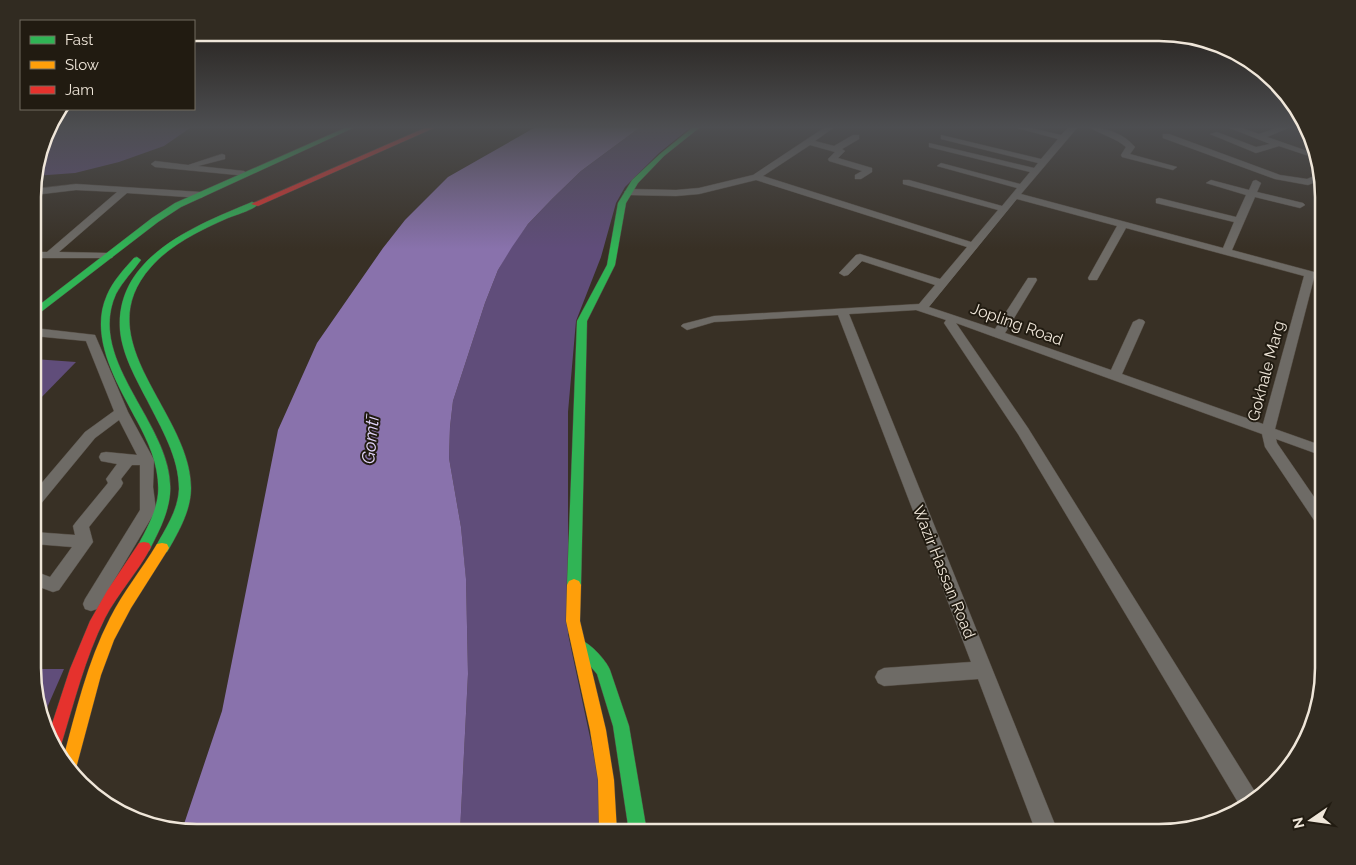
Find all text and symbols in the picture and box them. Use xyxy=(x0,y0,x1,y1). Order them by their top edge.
legend xyxy=(20,20,195,110)
text: Fast xyxy=(65,31,93,49)
text: Slow xyxy=(65,56,99,74)
text: Jam xyxy=(65,81,94,99)
street label: Jopling Road xyxy=(968,299,1066,349)
street label: Gokhale Marg xyxy=(1243,319,1289,423)
water label: Gomtī xyxy=(357,413,383,465)
street label: Wazir Hassan Road xyxy=(909,503,979,641)
north arrow xyxy=(1286,795,1336,845)
text: N xyxy=(1289,816,1307,830)

